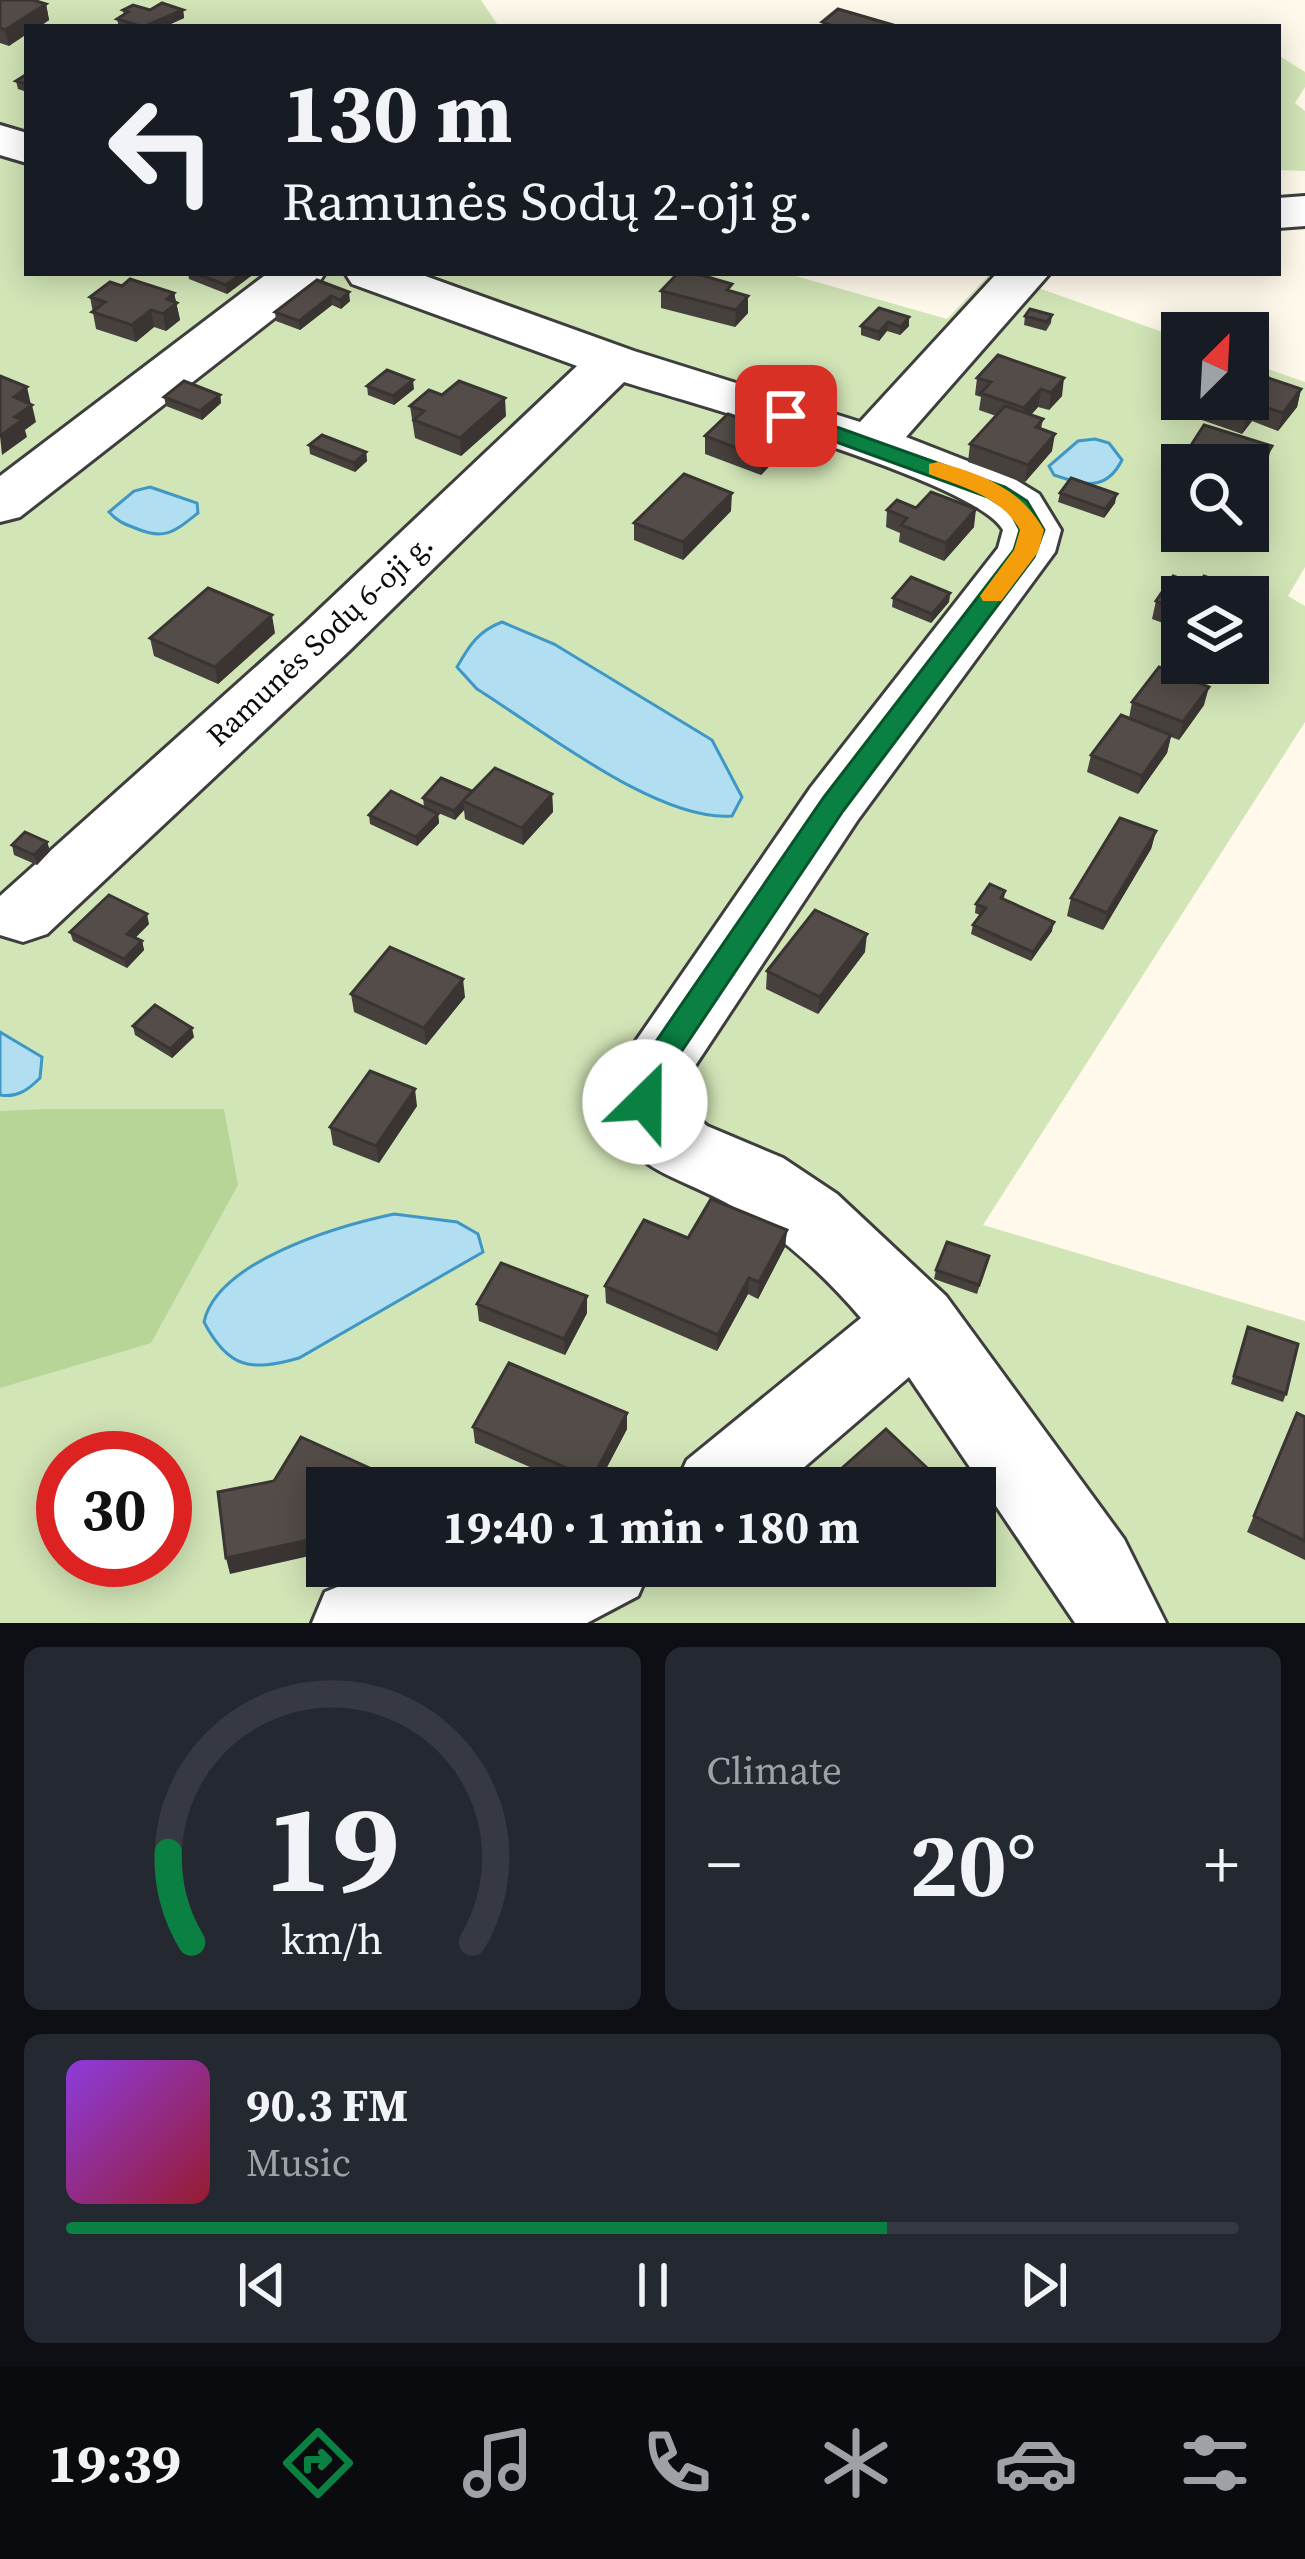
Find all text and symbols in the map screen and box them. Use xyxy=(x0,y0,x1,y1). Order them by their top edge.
text: 130 m xyxy=(282,55,513,170)
icon: left xyxy=(84,72,240,228)
text: Ramunės Sodų 2-oji g. xyxy=(282,164,814,238)
north arrow xyxy=(1161,312,1269,420)
map controls xyxy=(1161,312,1269,684)
pin xyxy=(735,365,837,467)
icon: arrive xyxy=(753,383,819,449)
button: search xyxy=(1161,444,1269,552)
street label: Ramunės Sodų 6-oji g. xyxy=(198,524,442,755)
button: layers xyxy=(1161,576,1269,684)
position arrow xyxy=(582,1039,708,1165)
speed limit sign: 30 xyxy=(36,1431,192,1587)
text: 19:40 · 1 min · 180 m xyxy=(443,1496,859,1558)
text: Climate xyxy=(707,1744,842,1797)
text: 19 xyxy=(265,1762,400,1933)
text: 20° xyxy=(909,1803,1036,1926)
text: − xyxy=(707,1819,741,1909)
text: + xyxy=(1204,1819,1239,1909)
text: km/h xyxy=(281,1909,383,1967)
text: 90.3 FM xyxy=(246,2074,408,2136)
text: Music xyxy=(246,2136,351,2189)
icon: previous xyxy=(229,2252,295,2318)
icon: pause xyxy=(620,2252,686,2318)
icon: next xyxy=(1011,2252,1077,2318)
icon: directions xyxy=(276,2421,360,2505)
icon: music xyxy=(456,2421,540,2505)
icon: phone xyxy=(635,2421,719,2505)
icon: climate xyxy=(814,2421,898,2505)
icon: car xyxy=(994,2421,1078,2505)
icon: filters xyxy=(1173,2421,1257,2505)
text: 19:39 xyxy=(48,2426,181,2500)

